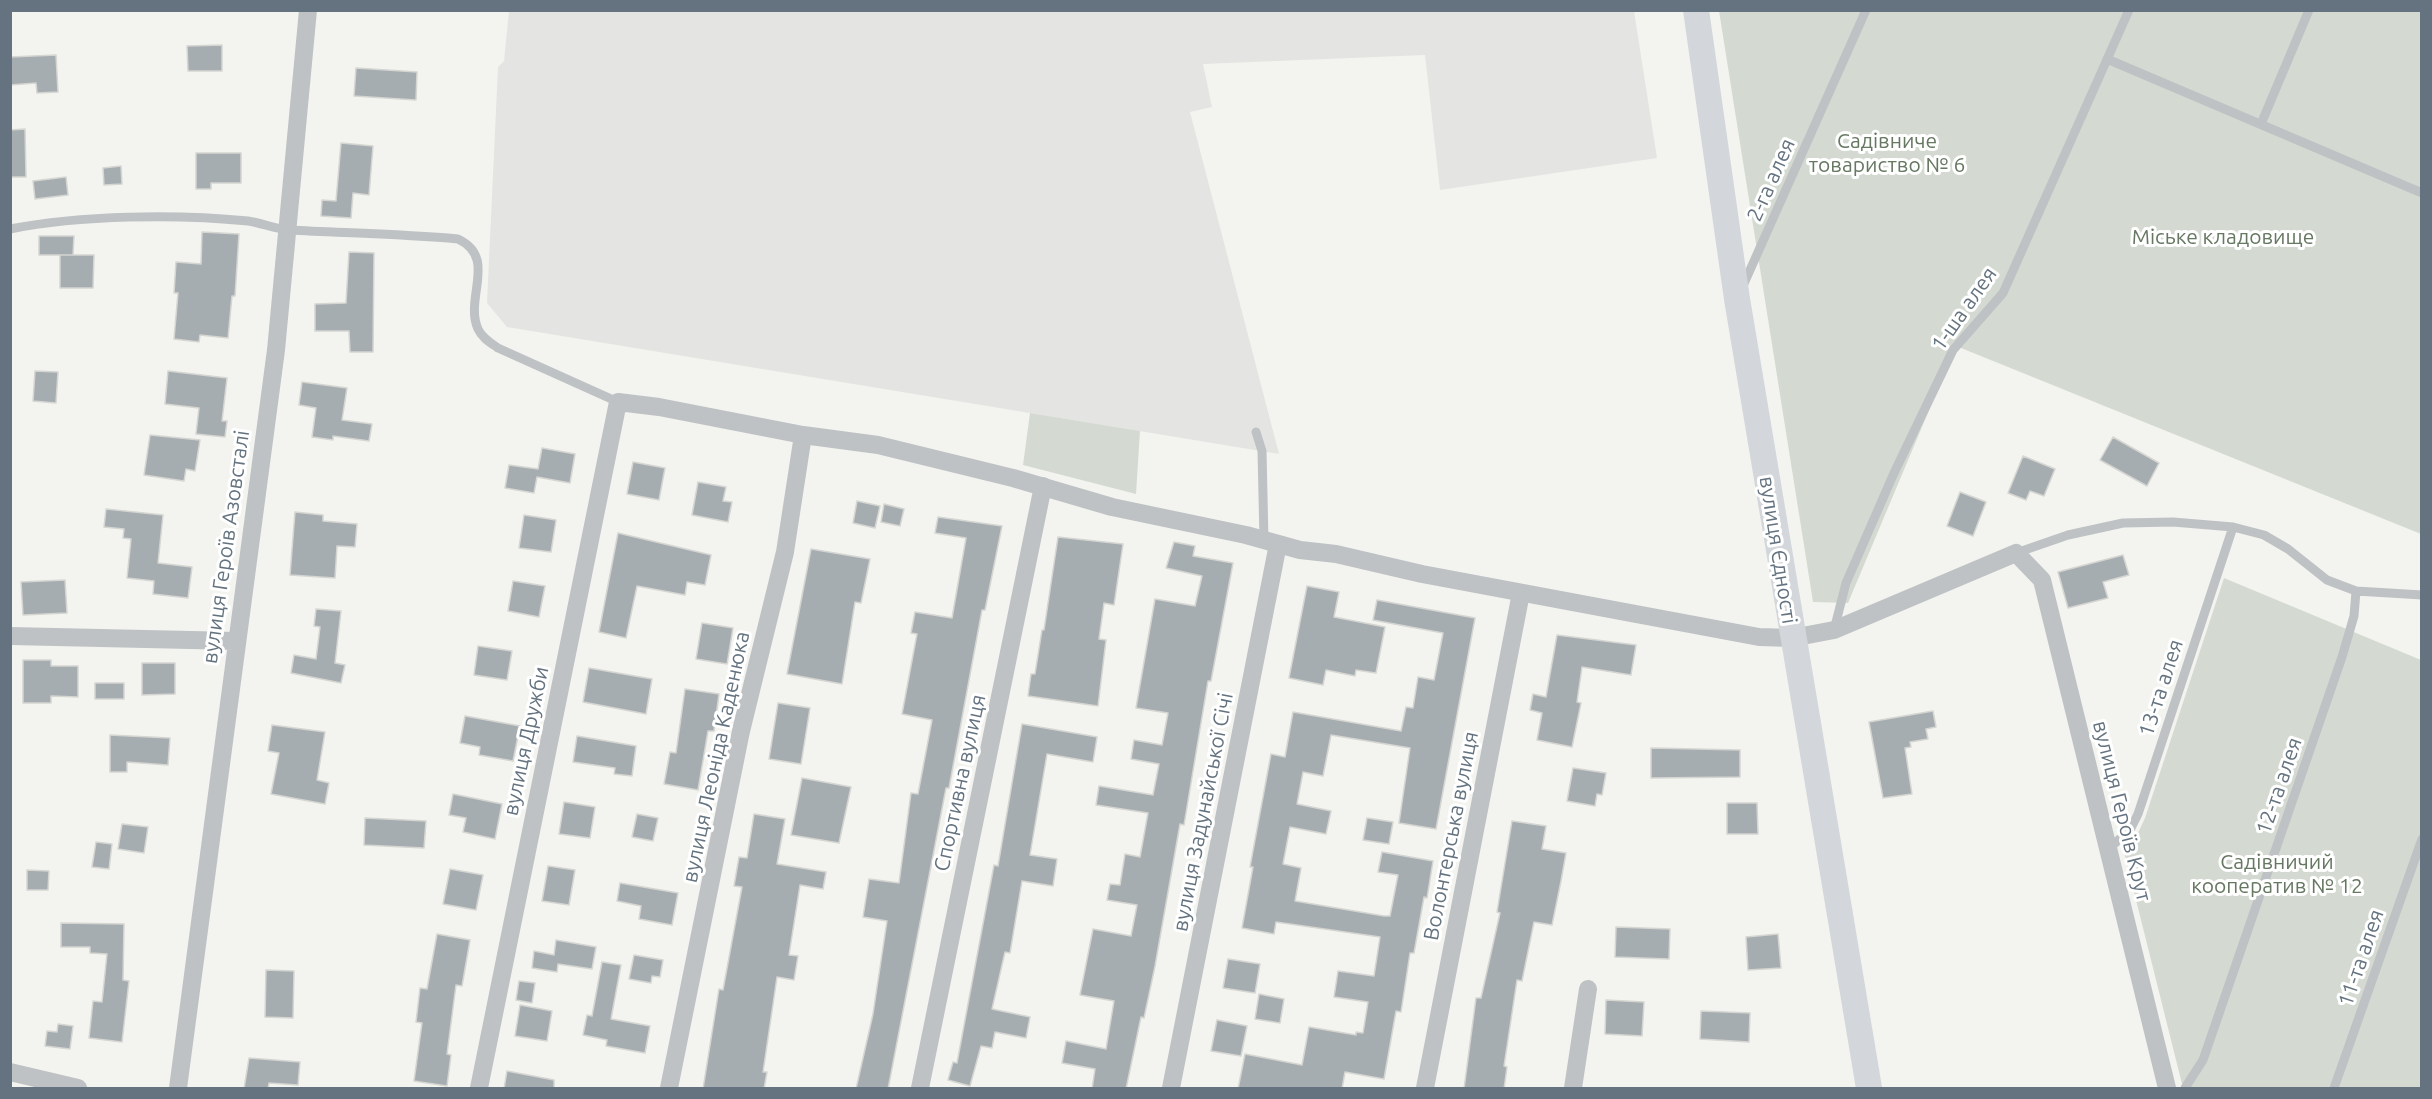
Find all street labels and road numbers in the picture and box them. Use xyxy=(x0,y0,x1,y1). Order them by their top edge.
street label: 2-га алея xyxy=(1742,135,1800,225)
street label: 1-ша алея xyxy=(1926,262,2002,356)
street label: вулиця Героїв Азовсталі xyxy=(197,429,255,665)
street label: вулиця Єдності xyxy=(1754,474,1802,626)
street label: вулиця Леоніда Каденюка xyxy=(677,629,755,885)
street label: 13-та алея xyxy=(2133,636,2189,740)
street label: вулиця Дружби xyxy=(498,664,554,818)
street label: вулиця Задунайської Січі xyxy=(1167,690,1239,934)
street label: Спортивна вулиця xyxy=(929,692,991,874)
street label: вулиця Героїв Крут xyxy=(2087,718,2157,904)
street label: Волонтерська вулиця xyxy=(1418,729,1484,943)
street label: 12-та алея xyxy=(2251,734,2307,838)
street label: 11-та алея xyxy=(2333,906,2389,1010)

